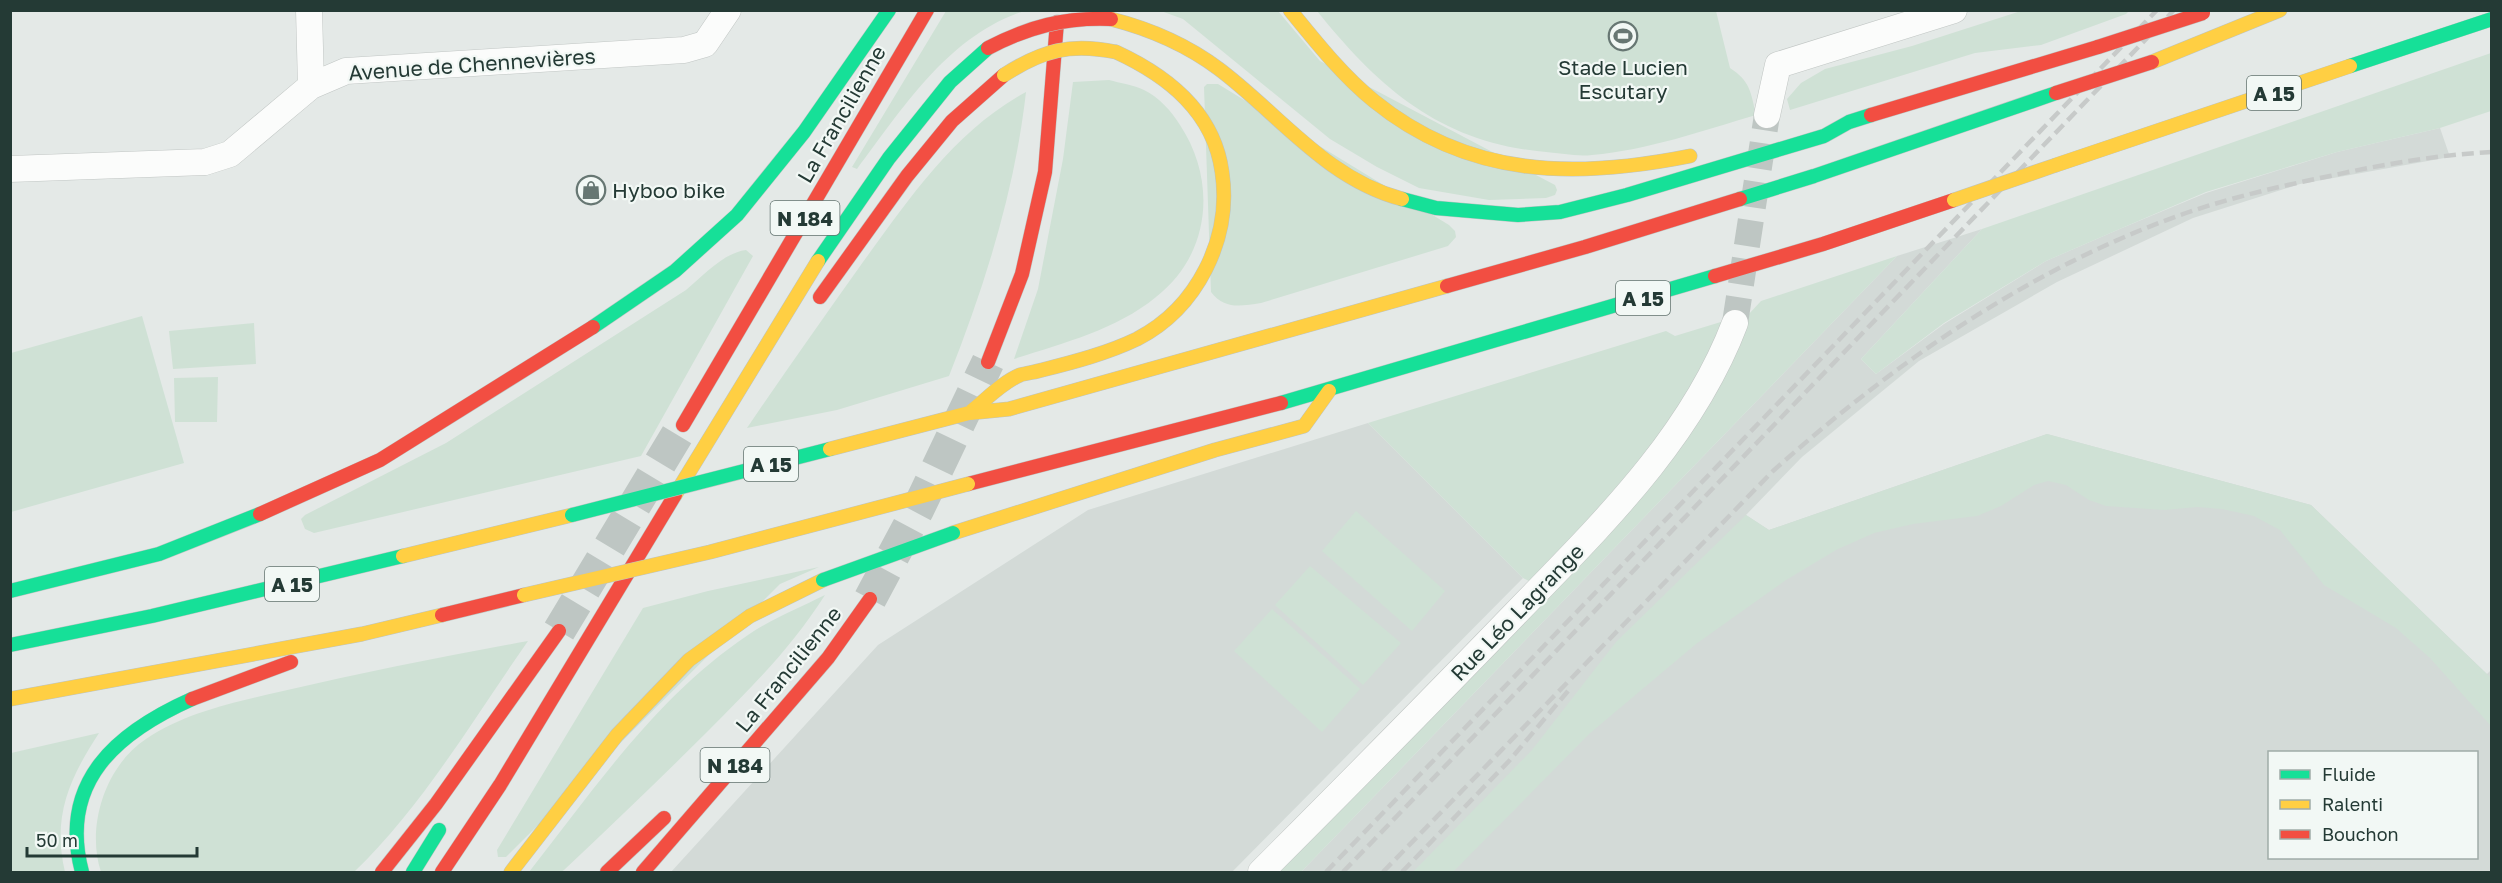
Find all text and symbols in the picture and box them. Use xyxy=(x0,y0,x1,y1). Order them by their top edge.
sports icon: Stade Lucien Escutary xyxy=(1607,20,1639,52)
street label: La Francilienne xyxy=(791,41,891,187)
street label: Avenue de Chennevières xyxy=(348,42,596,86)
place label: Stade Lucien Escutary xyxy=(1558,54,1688,104)
road number: A 15 xyxy=(2247,76,2301,110)
shop icon: Hyboo bike xyxy=(575,174,607,206)
place label: Hyboo bike xyxy=(612,177,725,203)
road number: N 184 xyxy=(770,201,840,235)
road number: A 15 xyxy=(1616,281,1670,315)
road number: A 15 xyxy=(744,447,798,481)
street label: Rue Léo Lagrange xyxy=(1445,538,1589,686)
road number: A 15 xyxy=(265,567,319,601)
street label: La Francilienne xyxy=(729,601,847,737)
road number: N 184 xyxy=(700,748,770,782)
legend xyxy=(2268,751,2478,859)
text: Fluide xyxy=(2322,763,2376,785)
text: Ralenti xyxy=(2322,793,2383,815)
scale bar xyxy=(27,820,196,858)
text: Bouchon xyxy=(2322,823,2399,845)
text: 50 m xyxy=(36,829,78,851)

